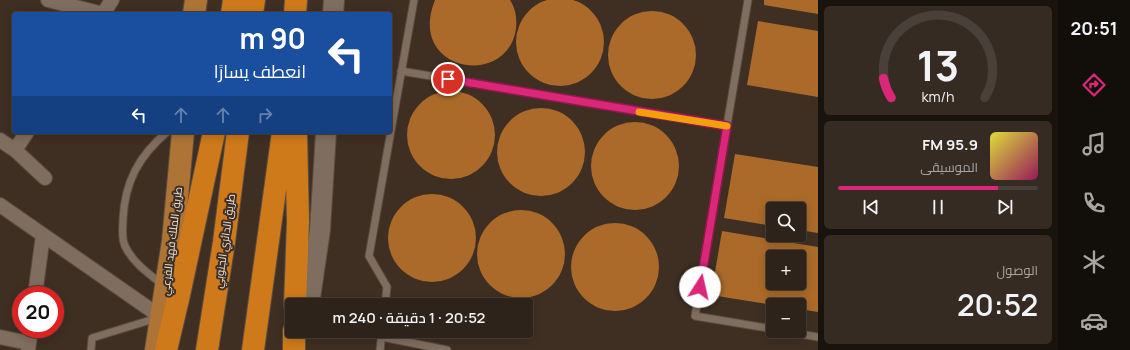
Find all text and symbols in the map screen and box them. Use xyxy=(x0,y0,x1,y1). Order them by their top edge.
text: 20:51 xyxy=(1070,16,1118,40)
text: 90 m xyxy=(239,19,306,57)
icon: left xyxy=(320,28,372,80)
text: 13 xyxy=(917,37,959,93)
text: انعطف يسارًا xyxy=(214,59,306,83)
pin xyxy=(431,62,465,96)
icon: arrive xyxy=(437,68,459,90)
icon: directions xyxy=(1080,71,1108,99)
text: km/h xyxy=(921,87,955,106)
icon: left xyxy=(128,104,150,126)
icon: ahead xyxy=(170,104,192,126)
icon: ahead xyxy=(212,104,234,126)
icon: right xyxy=(254,104,276,126)
icon: music xyxy=(1080,130,1108,158)
text: 95.9 FM xyxy=(922,134,978,155)
text: الموسيقى xyxy=(920,158,978,176)
street label: طريق الملك فهد الفرعي xyxy=(157,186,187,297)
icon: phone xyxy=(1080,189,1108,217)
street label: طريق الدائري الجنوبي xyxy=(210,193,240,290)
icon: previous xyxy=(860,196,882,218)
icon: pause xyxy=(927,196,949,218)
icon: next xyxy=(994,196,1016,218)
map controls xyxy=(766,202,806,338)
button: search xyxy=(766,202,806,242)
icon: climate xyxy=(1080,248,1108,276)
button: + xyxy=(766,250,806,290)
text: الوصول xyxy=(997,261,1038,279)
position arrow xyxy=(679,266,721,308)
text: 20:52 xyxy=(957,284,1038,325)
speed limit sign: 20 xyxy=(12,286,64,338)
button: − xyxy=(766,298,806,338)
text: 20:52 · 1 دقيقة · 240 m xyxy=(333,307,485,328)
icon: car xyxy=(1080,307,1108,335)

